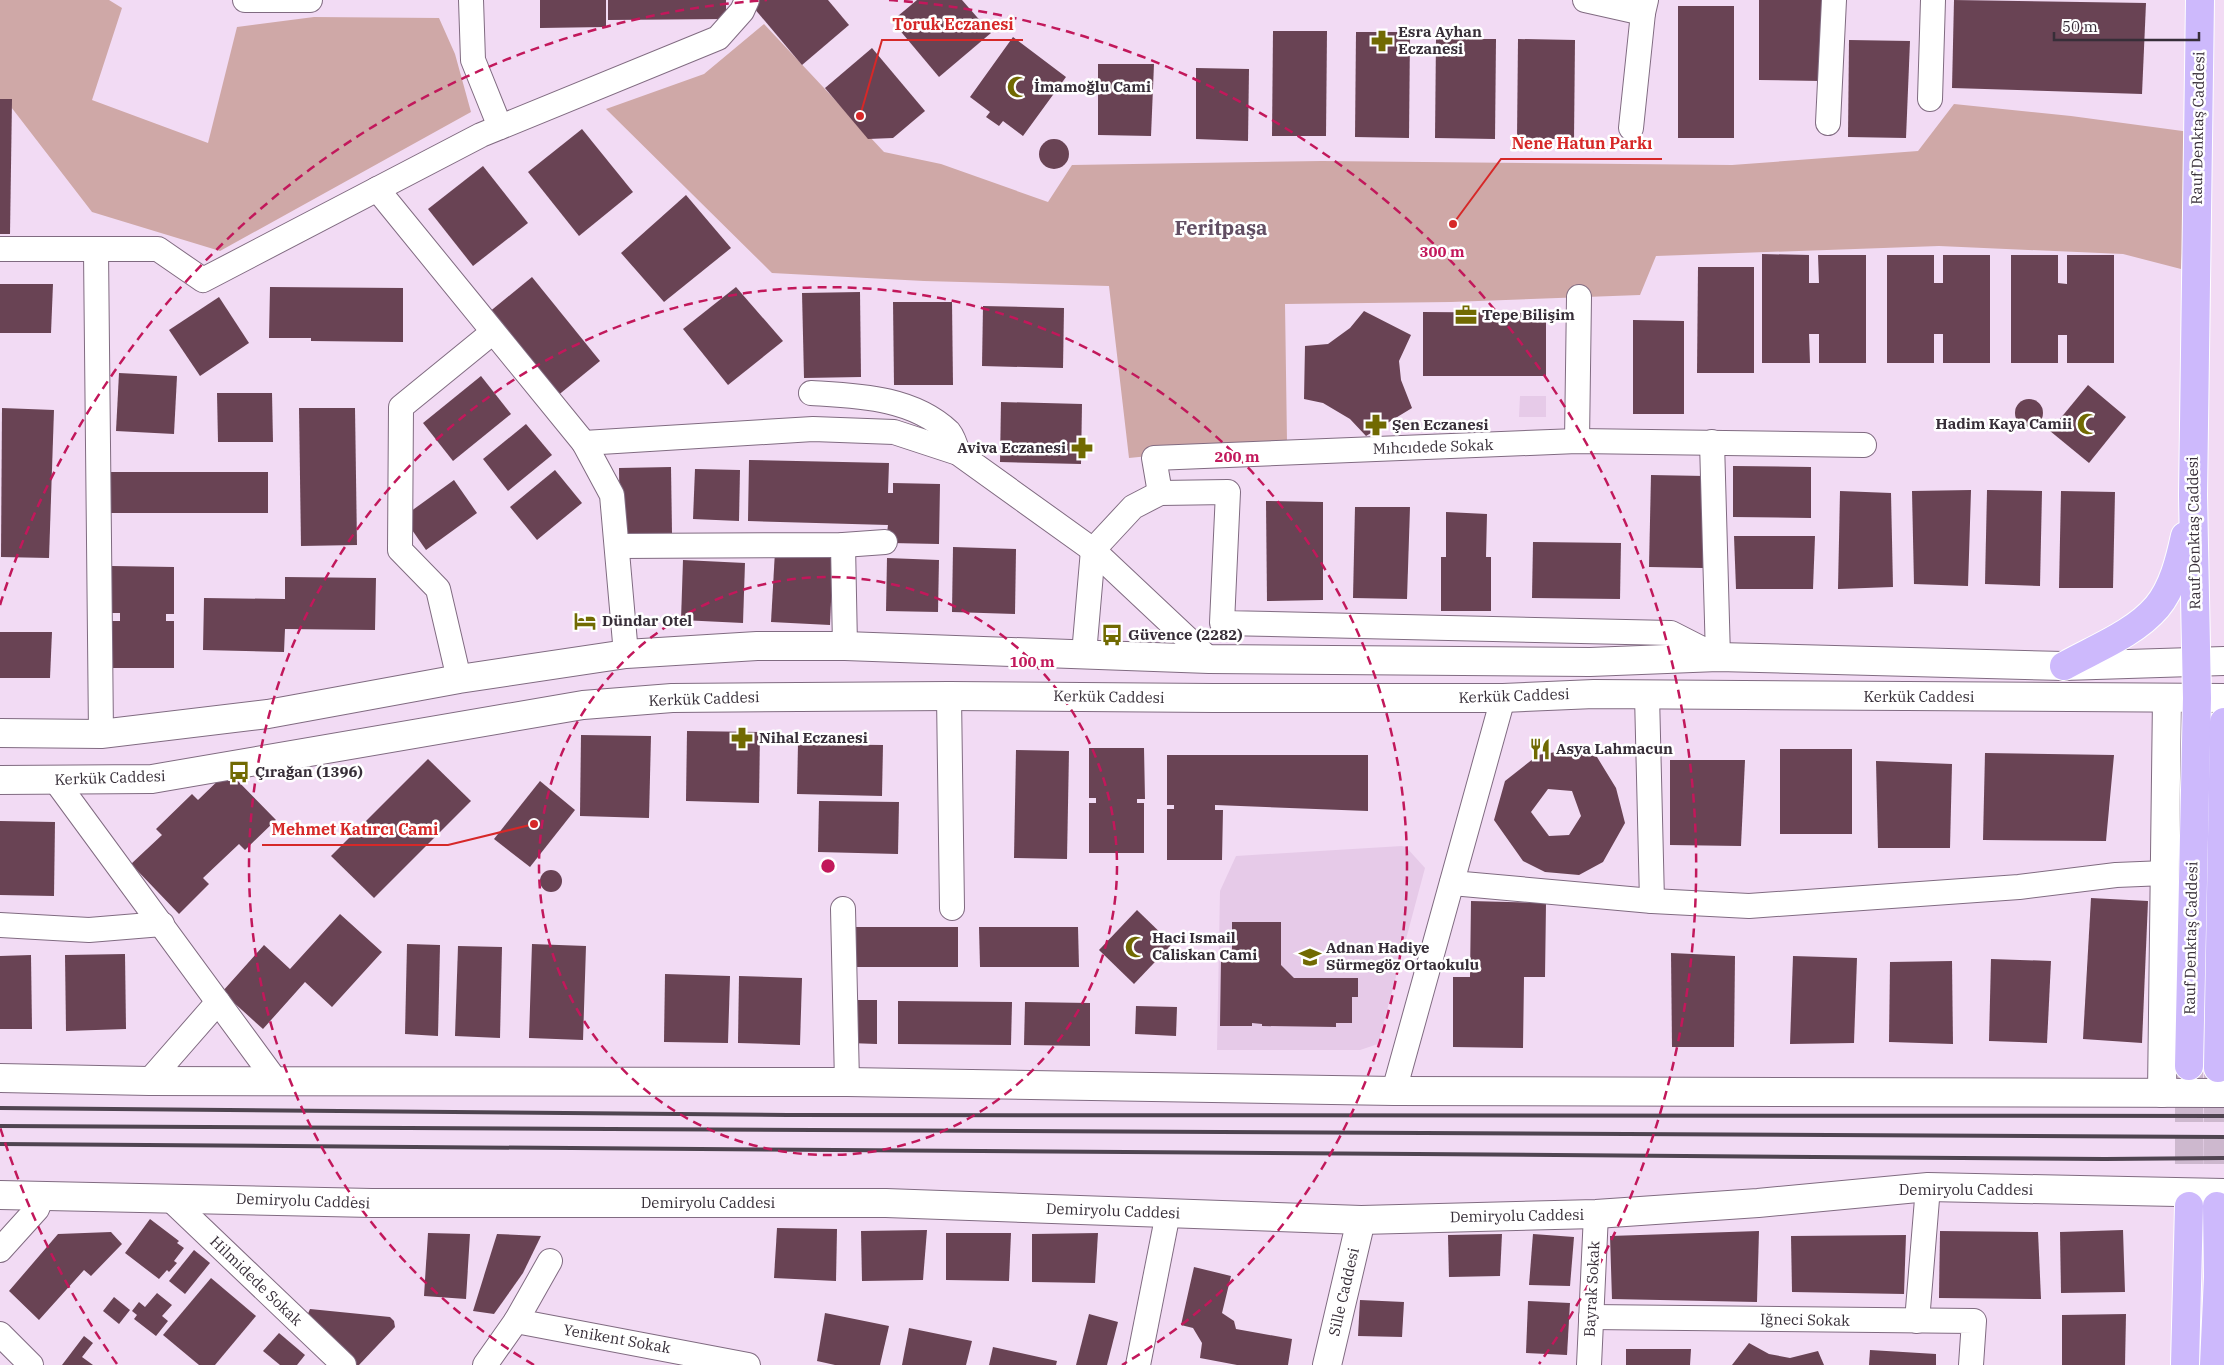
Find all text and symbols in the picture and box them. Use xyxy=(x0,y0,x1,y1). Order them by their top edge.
callout: Toruk Eczanesi xyxy=(882,9,1023,40)
scale bar xyxy=(2054,10,2199,42)
text: Toruk Eczanesi xyxy=(892,14,1014,34)
text: 50 m xyxy=(2062,17,2098,36)
place label: Esra Ayhan Eczanesi xyxy=(1398,22,1482,58)
pharmacy icon: Esra Ayhan Eczanesi xyxy=(1369,28,1395,54)
street label: Rauf Denktaş Caddesi xyxy=(2187,51,2208,205)
mosque icon: İmamoğlu Cami xyxy=(1005,74,1031,100)
place label: İmamoğlu Cami xyxy=(1034,77,1151,96)
callout: Nene Hatun Parkı xyxy=(1501,128,1662,159)
text: Nene Hatun Parkı xyxy=(1512,133,1652,153)
district label: Feritpaşa xyxy=(1175,214,1267,241)
text: 300 m xyxy=(1419,242,1465,261)
office icon: Tepe Bilişim xyxy=(1453,302,1479,328)
place label: Tepe Bilişim xyxy=(1482,305,1575,324)
mosque icon: Hadim Kaya Camii xyxy=(2075,411,2101,437)
pharmacy icon: Şen Eczanesi xyxy=(1363,412,1389,438)
place label: Hadim Kaya Camii xyxy=(1936,414,2072,433)
place label: Şen Eczanesi xyxy=(1392,415,1488,434)
pharmacy icon: Aviva Eczanesi xyxy=(1069,435,1095,461)
street label: Mıhcıdede Sokak xyxy=(1372,435,1494,458)
place label: Aviva Eczanesi xyxy=(957,438,1066,457)
text: 200 m xyxy=(1214,447,1260,466)
street label: Rauf Denktaş Caddesi xyxy=(2183,456,2204,610)
hotel icon: Dündar Otel xyxy=(572,608,598,634)
place label: Dündar Otel xyxy=(602,611,692,630)
bus stop icon: Güvence (2282) xyxy=(1099,622,1125,648)
place label: Güvence (2282) xyxy=(1128,625,1243,644)
text: 100 m xyxy=(1009,652,1055,671)
street label: Kerkük Caddesi xyxy=(1458,684,1570,707)
street label: Kerkük Caddesi xyxy=(1053,686,1165,707)
street label: Kerkük Caddesi xyxy=(648,687,760,710)
street label: Kerkük Caddesi xyxy=(1863,687,1975,706)
pharmacy icon: Nihal Eczanesi xyxy=(729,725,755,751)
place label: Nihal Eczanesi xyxy=(759,728,868,747)
restaurant icon: Asya Lahmacun xyxy=(1527,736,1553,762)
place label: Asya Lahmacun xyxy=(1556,739,1673,758)
bus stop icon: Çırağan (1396) xyxy=(226,759,252,785)
place label: Çırağan (1396) xyxy=(255,762,363,781)
street label: Kerkük Caddesi xyxy=(54,766,166,789)
callout: Mehmet Katırcı Cami xyxy=(262,814,448,845)
text: Mehmet Katırcı Cami xyxy=(272,819,438,839)
centre of rings xyxy=(819,857,837,875)
street label: Rauf Denktaş Caddesi xyxy=(2180,861,2201,1015)
place label: Haci Ismail Caliskan Cami xyxy=(1152,928,1257,964)
mosque icon: Haci Ismail Caliskan Cami xyxy=(1123,934,1149,960)
place label: Adnan Hadiye Sürmegöz Ortaokulu xyxy=(1326,938,1480,974)
school or university icon: Adnan Hadiye Sürmegöz Ortaokulu xyxy=(1297,944,1323,970)
street label: Demiryolu Caddesi xyxy=(1899,1180,2033,1199)
street label: Demiryolu Caddesi xyxy=(236,1189,371,1212)
street label: Demiryolu Caddesi xyxy=(641,1193,775,1212)
street label: Demiryolu Caddesi xyxy=(1046,1199,1181,1222)
street label: Demiryolu Caddesi xyxy=(1450,1205,1585,1226)
street label: Hilmidede Sokak xyxy=(206,1232,307,1330)
street label: Bayrak Sokak xyxy=(1579,1240,1604,1337)
street label: Sille Caddesi xyxy=(1324,1246,1363,1338)
street label: Iğneci Sokak xyxy=(1760,1309,1850,1330)
street label: Yenikent Sokak xyxy=(562,1320,673,1357)

